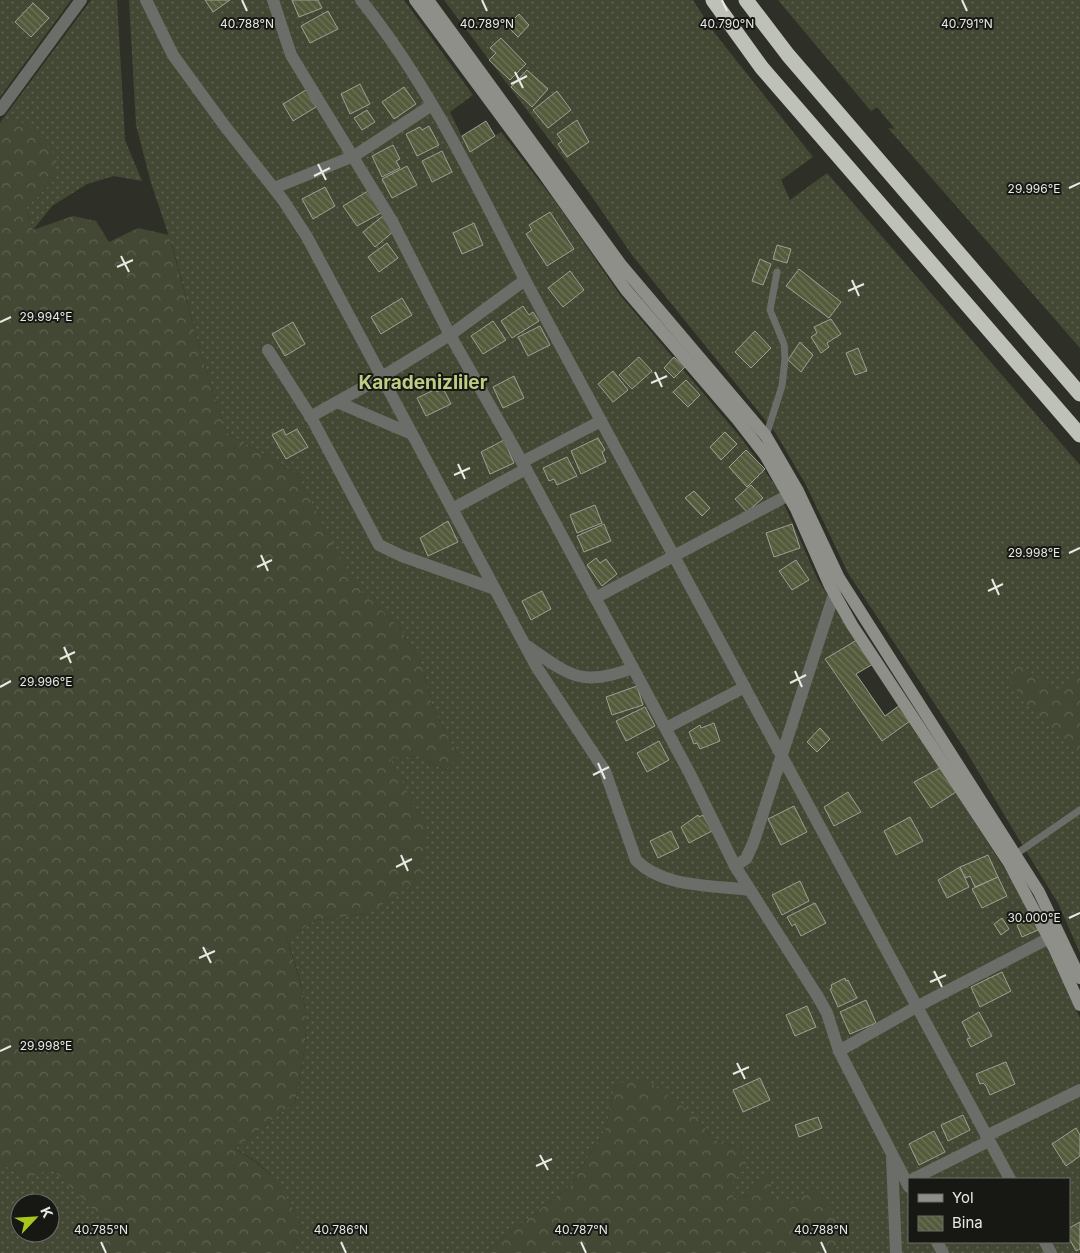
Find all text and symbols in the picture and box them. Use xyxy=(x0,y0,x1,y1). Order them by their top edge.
text: 40.788°N xyxy=(220,16,274,31)
text: 40.789°N xyxy=(460,16,514,31)
text: 40.790°N xyxy=(700,16,754,31)
text: 40.791°N xyxy=(941,16,993,31)
text: 29.996°E xyxy=(1008,181,1060,196)
text: 29.994°E xyxy=(20,309,72,324)
district label: Karadenizliler xyxy=(359,371,488,394)
text: 29.998°E xyxy=(1008,545,1060,560)
text: 29.996°E xyxy=(20,674,72,689)
text: 30.000°E xyxy=(1007,910,1061,925)
text: 29.998°E xyxy=(20,1038,72,1053)
legend xyxy=(908,1178,1070,1243)
text: Yol xyxy=(952,1188,974,1207)
north arrow xyxy=(10,1193,60,1243)
text: K xyxy=(37,1204,57,1220)
text: Bina xyxy=(952,1213,983,1232)
text: 40.785°N xyxy=(74,1222,128,1237)
text: 40.786°N xyxy=(314,1222,368,1237)
text: 40.787°N xyxy=(554,1222,608,1237)
text: 40.788°N xyxy=(794,1222,848,1237)

